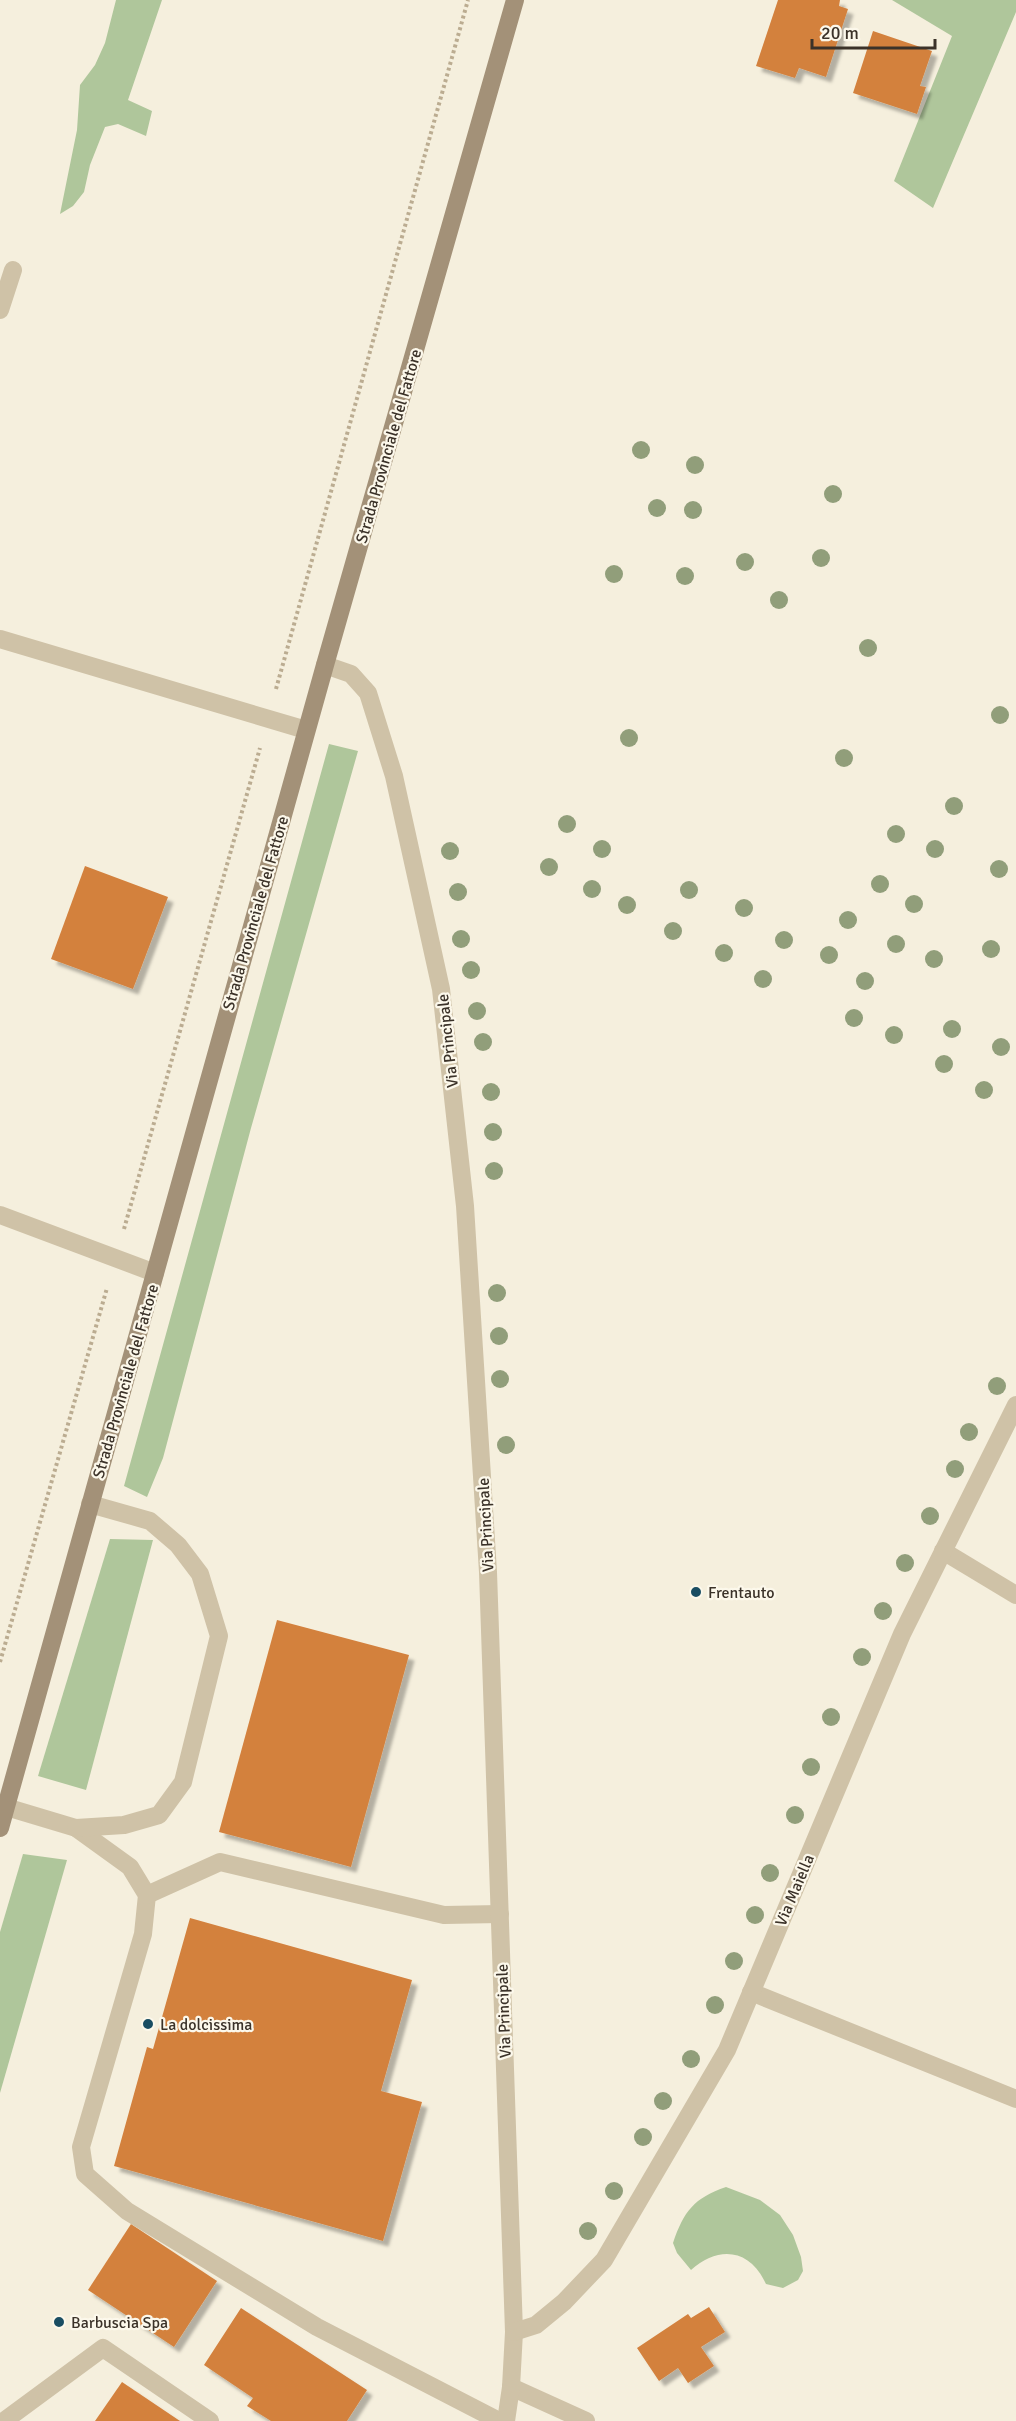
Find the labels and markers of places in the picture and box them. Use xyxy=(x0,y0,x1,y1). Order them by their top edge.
place label: Frentauto xyxy=(708,1583,775,1603)
marker: Frentauto xyxy=(689,1585,703,1599)
place label: La dolcissima xyxy=(160,2015,252,2035)
marker: La dolcissima xyxy=(141,2017,155,2031)
place label: Barbuscia Spa xyxy=(71,2313,168,2333)
marker: Barbuscia Spa xyxy=(52,2315,66,2329)

